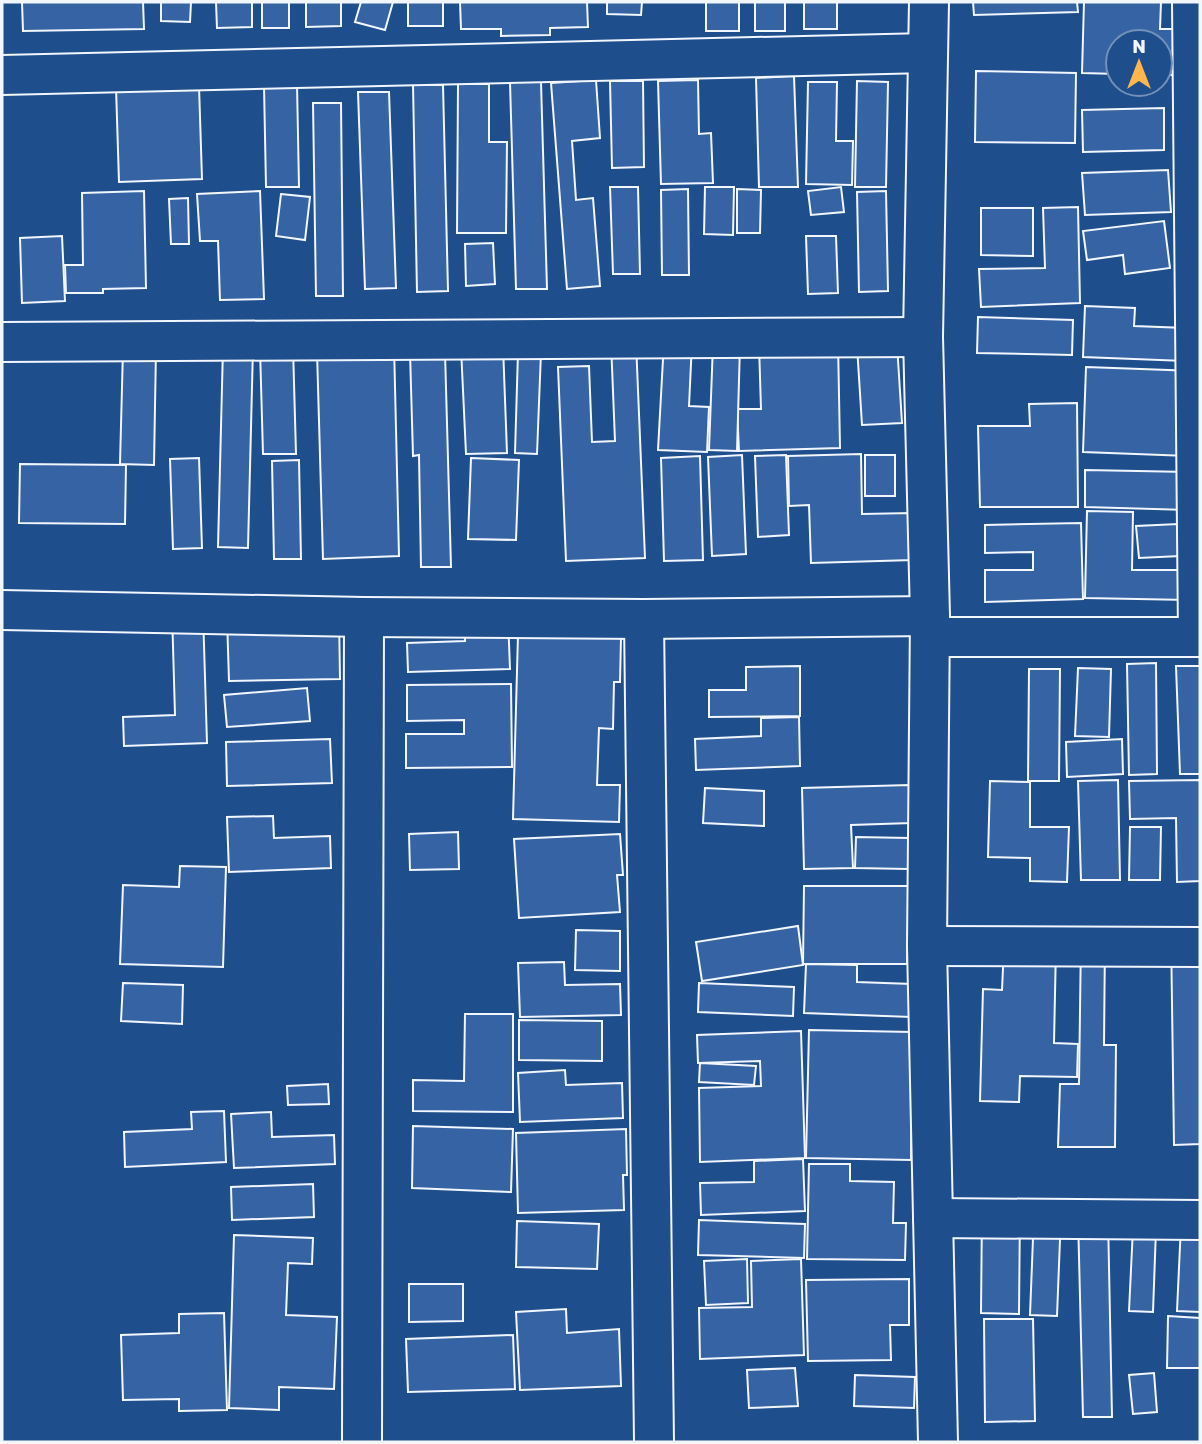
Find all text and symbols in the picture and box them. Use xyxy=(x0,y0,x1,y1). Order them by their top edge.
north arrow xyxy=(1104,28,1174,98)
text: N xyxy=(1132,35,1146,58)

